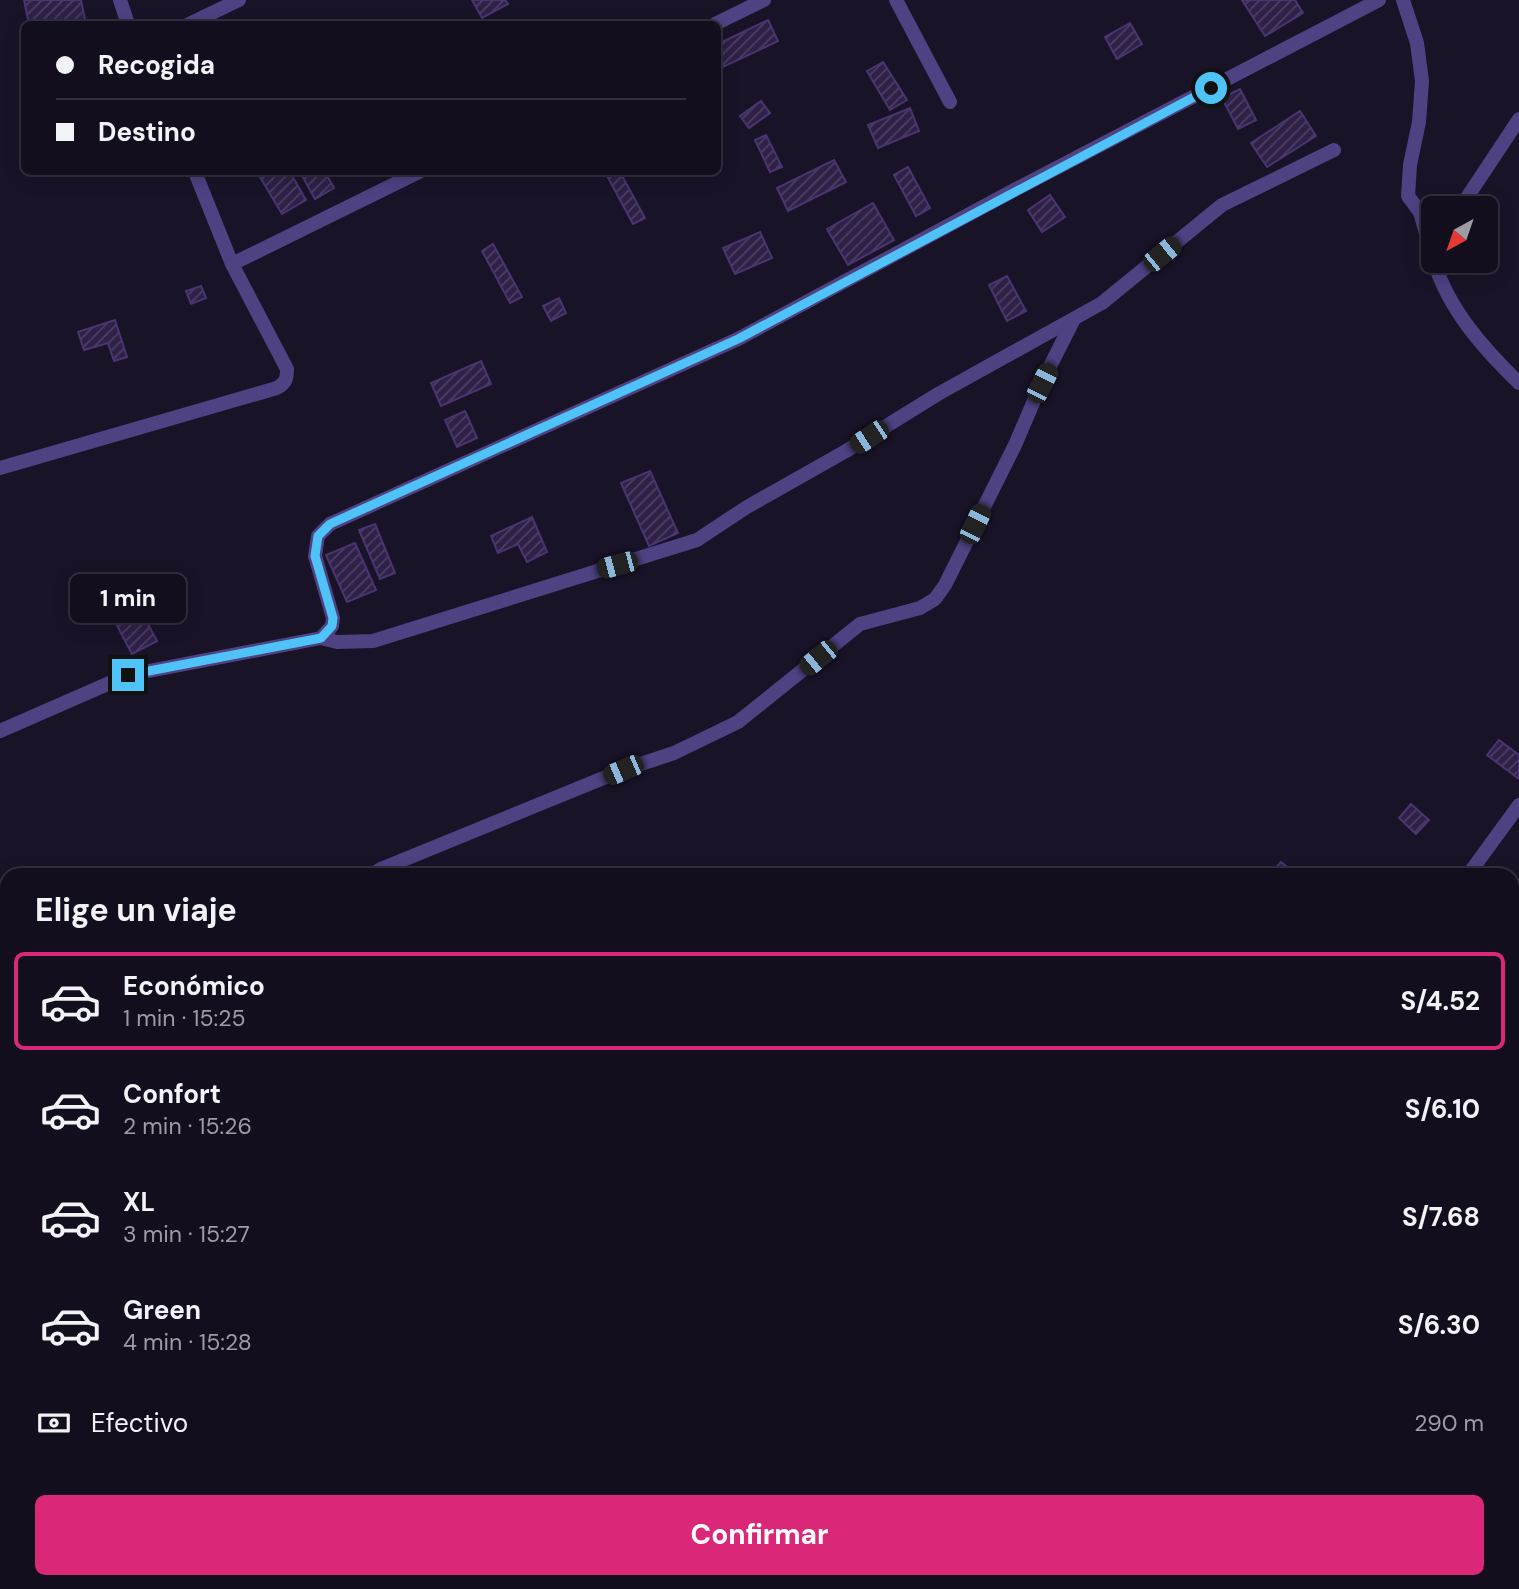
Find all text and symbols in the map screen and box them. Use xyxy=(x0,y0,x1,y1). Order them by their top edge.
text: Recogida xyxy=(98,48,215,82)
route start xyxy=(1195,72,1227,104)
text: Destino xyxy=(98,115,196,149)
north arrow xyxy=(1421,196,1498,273)
map controls xyxy=(1421,196,1498,273)
car xyxy=(1140,233,1185,275)
car xyxy=(1024,360,1061,406)
car xyxy=(846,417,893,457)
car xyxy=(957,501,994,547)
car xyxy=(594,549,641,581)
callout: 1 min xyxy=(70,574,186,622)
text: 1 min xyxy=(100,583,156,613)
car xyxy=(796,637,841,679)
route end xyxy=(112,659,144,691)
car xyxy=(600,752,647,788)
text: Elige un viaje xyxy=(35,889,237,931)
text: Económico xyxy=(123,969,265,1003)
icon: car xyxy=(39,970,102,1033)
text: S/4.52 xyxy=(1400,984,1480,1018)
text: 1 min · 15:25 xyxy=(123,1003,245,1033)
text: Confort xyxy=(123,1077,221,1111)
icon: car xyxy=(39,1078,102,1141)
text: S/6.10 xyxy=(1405,1092,1480,1126)
text: 2 min · 15:26 xyxy=(123,1111,252,1141)
text: XL xyxy=(123,1185,155,1219)
icon: car xyxy=(39,1186,102,1249)
text: S/7.68 xyxy=(1402,1200,1480,1234)
text: 3 min · 15:27 xyxy=(123,1219,250,1249)
text: Green xyxy=(123,1293,201,1327)
icon: car xyxy=(39,1294,102,1357)
text: S/6.30 xyxy=(1398,1308,1480,1342)
text: 4 min · 15:28 xyxy=(123,1327,252,1357)
icon: cash xyxy=(35,1404,73,1442)
text: Efectivo xyxy=(91,1406,188,1440)
text: 290 m xyxy=(1414,1408,1484,1438)
button: Confirmar xyxy=(35,1495,1484,1575)

